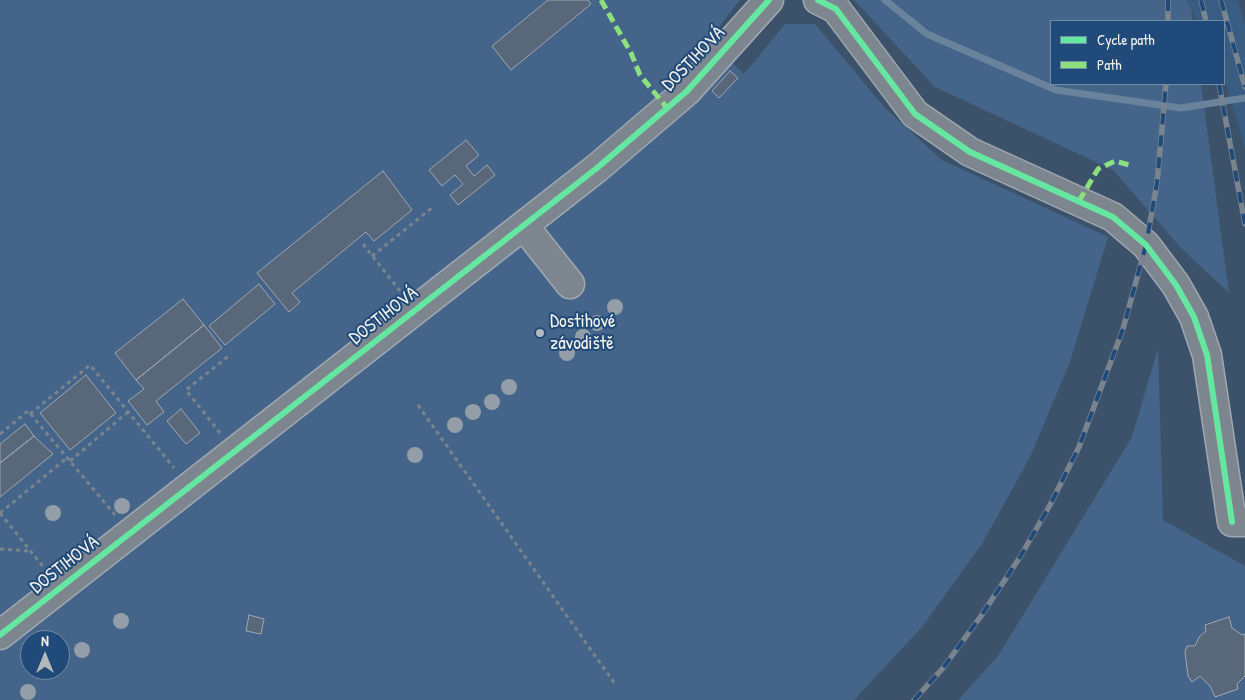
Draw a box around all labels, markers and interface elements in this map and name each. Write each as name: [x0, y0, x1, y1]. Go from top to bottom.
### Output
legend: [1050, 20, 1225, 85]
street label: DOSTIHOVÁ: [658, 22, 730, 96]
text: Cycle path: [1097, 29, 1155, 50]
text: Path: [1097, 54, 1122, 75]
street label: DOSTIHOVÁ: [345, 282, 423, 350]
place label: Dostihové závodiště: [550, 311, 616, 355]
marker: Dostihové závodiště: [534, 327, 546, 339]
street label: DOSTIHOVÁ: [26, 531, 104, 599]
north arrow: [20, 630, 70, 680]
text: N: [41, 631, 49, 650]

